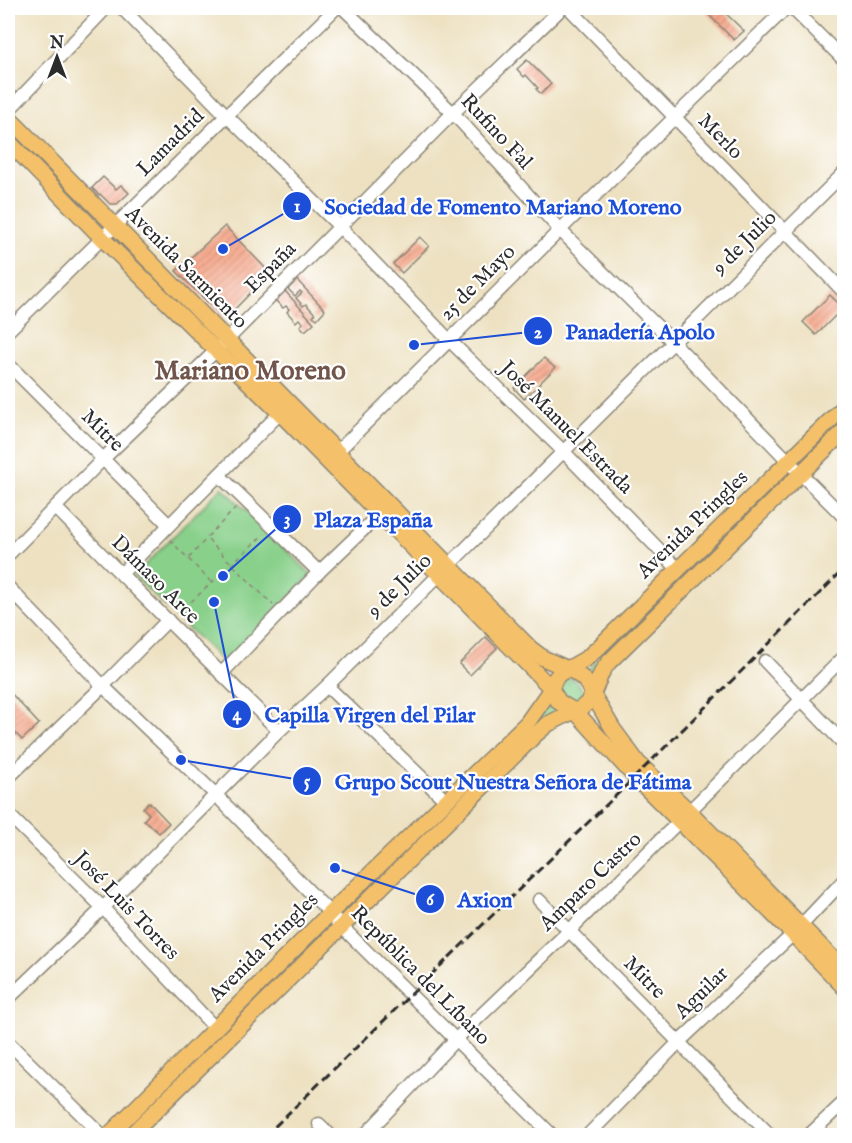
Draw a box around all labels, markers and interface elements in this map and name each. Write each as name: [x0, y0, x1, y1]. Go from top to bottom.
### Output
north arrow: [27, 27, 87, 87]
text: N: [49, 34, 64, 54]
street label: Rufino Fal: [454, 88, 538, 176]
street label: Lamadrid: [131, 103, 211, 183]
street label: Merlo: [692, 108, 748, 166]
callout: Sociedad de Fomento Mariano Moreno: [282, 186, 693, 226]
text: Sociedad de Fomento Mariano Moreno: [324, 194, 682, 222]
text: 1: [294, 196, 301, 219]
street label: Avenida Sarmiento: [118, 200, 253, 335]
street label: 9 de Julio: [706, 205, 783, 282]
street label: España: [239, 236, 303, 300]
street label: 25 de Mayo: [434, 239, 522, 327]
callout: Panadería Apolo: [523, 311, 727, 351]
text: Panadería Apolo: [565, 319, 715, 347]
text: 2: [534, 322, 543, 345]
street label: José Manuel Estrada: [492, 354, 639, 501]
district label: Mariano Moreno: [154, 355, 346, 389]
street label: Mitre: [75, 404, 129, 458]
street label: Avenida Pringles: [631, 465, 754, 586]
callout: Plaza España: [272, 499, 444, 539]
text: Plaza España: [314, 507, 433, 535]
text: 3: [284, 509, 290, 532]
street label: Dámaso Arce: [105, 530, 205, 630]
street label: 9 de Julio: [361, 548, 438, 625]
callout: Capilla Virgen del Pilar: [222, 694, 487, 734]
text: Capilla Virgen del Pilar: [264, 702, 476, 730]
text: 4: [233, 704, 243, 727]
callout: Grupo Scout Nuestra Señora de Fátima: [292, 761, 703, 801]
text: Grupo Scout Nuestra Señora de Fátima: [335, 769, 692, 797]
text: 5: [304, 771, 311, 794]
street label: Amparo Castro: [533, 826, 648, 938]
street label: José Luis Torres: [66, 844, 185, 966]
callout: Axion: [415, 879, 524, 919]
street label: Avenida Pringles: [203, 887, 325, 1009]
text: Axion: [457, 887, 513, 915]
text: 6: [426, 889, 435, 912]
street label: República del Líbano: [344, 900, 496, 1052]
street label: Mitre: [617, 951, 671, 1006]
street label: Aguilar: [669, 961, 735, 1026]

